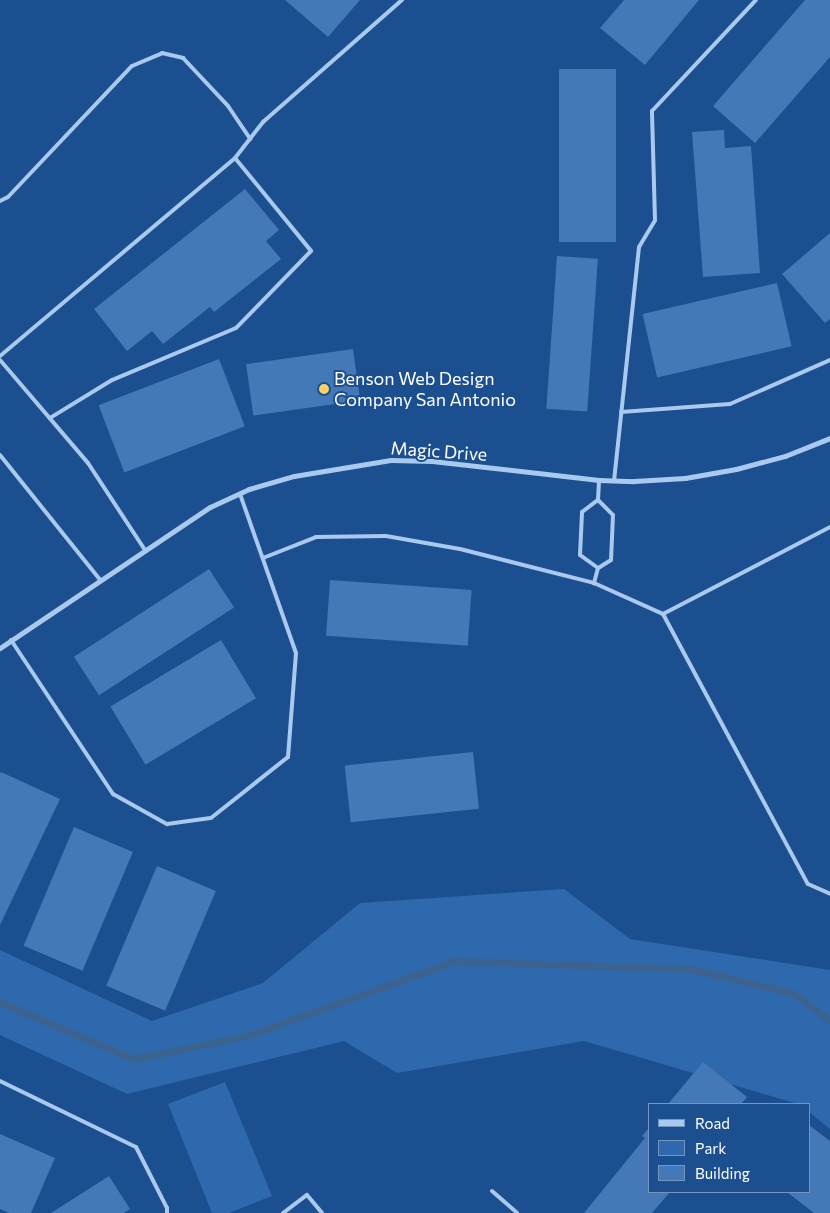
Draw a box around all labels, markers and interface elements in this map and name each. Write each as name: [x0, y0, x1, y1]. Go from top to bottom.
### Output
place label: Benson Web Design Company San Antonio: [334, 368, 516, 410]
marker: Benson Web Design Company San Antonio: [318, 383, 330, 395]
street label: Magic Drive: [390, 437, 488, 465]
legend: [648, 1103, 810, 1193]
text: Road: [695, 1114, 730, 1132]
text: Park: [695, 1139, 726, 1157]
text: Building: [695, 1164, 750, 1182]

